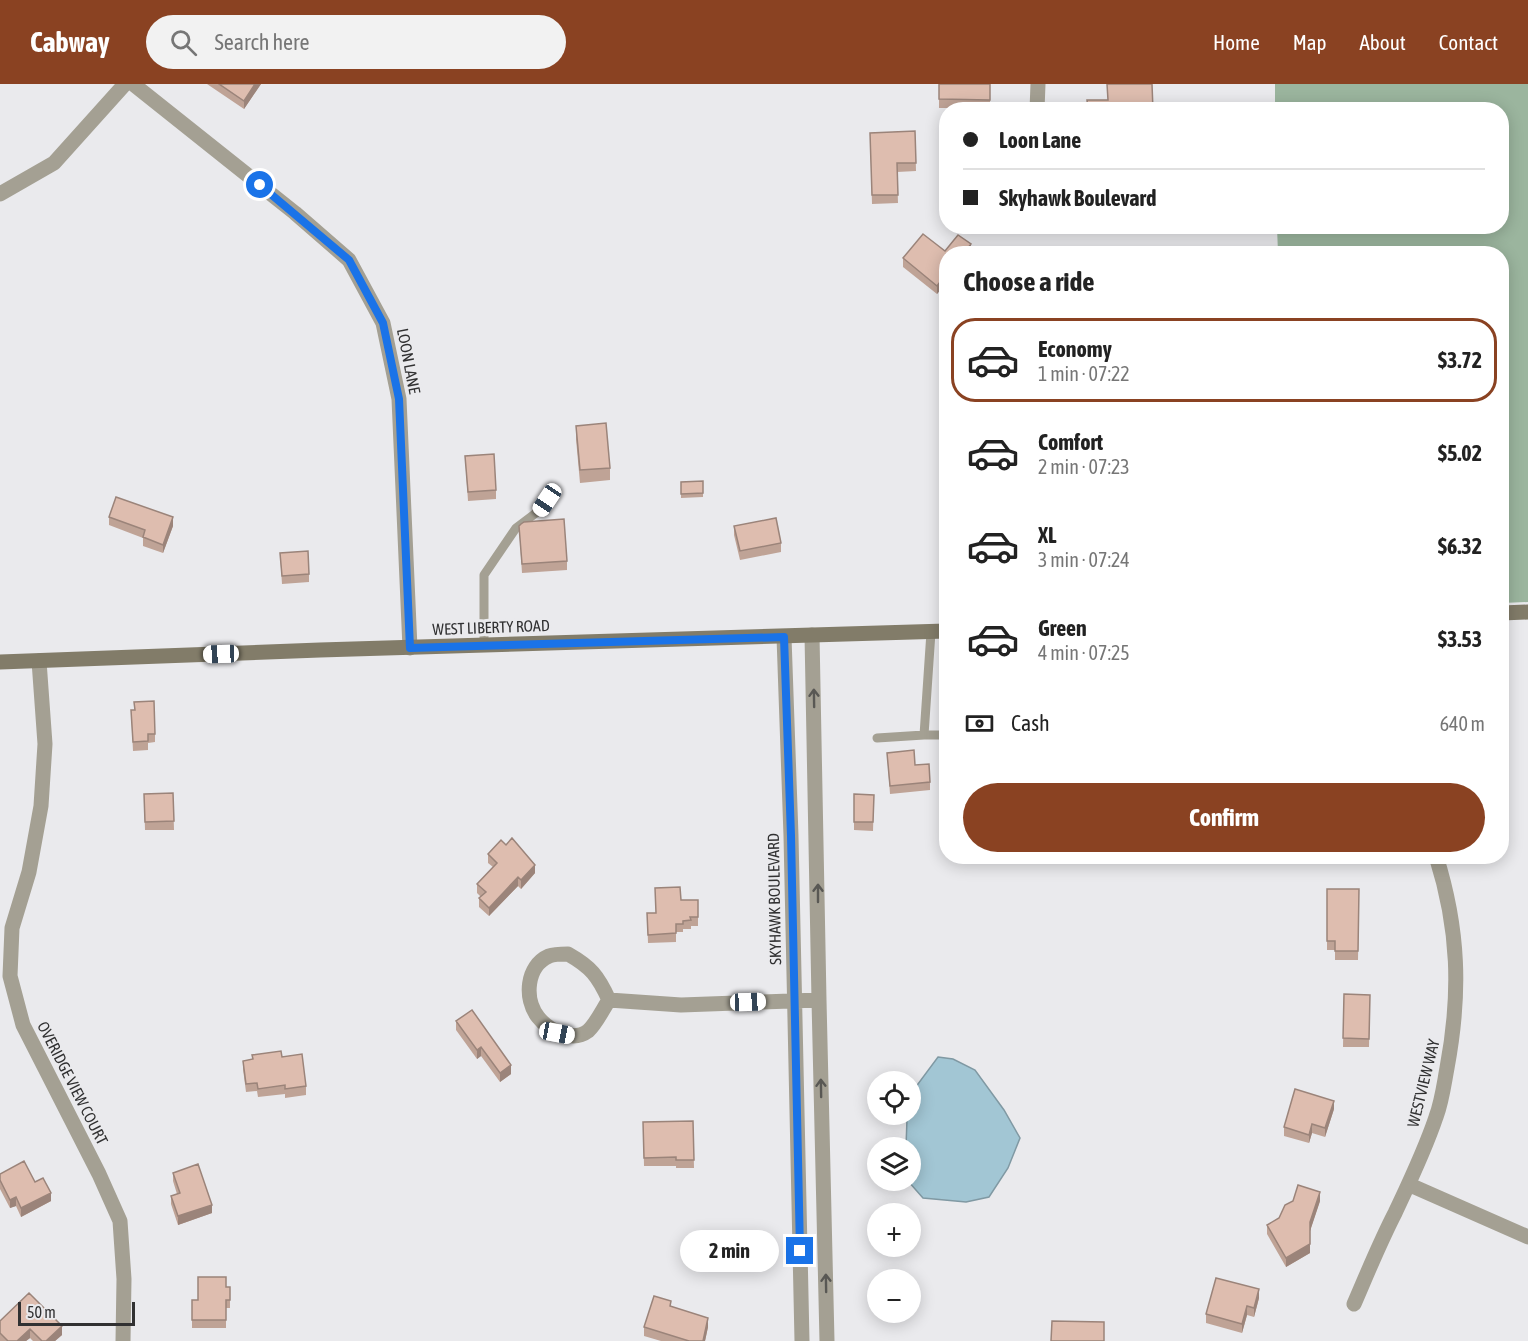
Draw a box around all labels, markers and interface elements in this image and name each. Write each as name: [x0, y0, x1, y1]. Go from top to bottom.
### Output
search box: [146, 15, 566, 69]
text: Cabway: [30, 26, 110, 58]
icon: search: [167, 26, 200, 59]
text: Search here: [215, 29, 310, 55]
text: Home: [1213, 30, 1260, 54]
text: Map: [1293, 30, 1327, 54]
text: About: [1360, 30, 1406, 54]
text: Contact: [1439, 30, 1498, 54]
text: Loon Lane: [999, 127, 1081, 153]
route start: [246, 171, 273, 198]
text: Skyhawk Boulevard: [999, 185, 1156, 211]
text: Choose a ride: [963, 266, 1095, 297]
street label: LOON LANE: [394, 327, 424, 396]
icon: car: [966, 333, 1020, 387]
text: Economy: [1038, 336, 1112, 362]
text: $3.72: [1438, 347, 1482, 373]
text: 1 min · 07:22: [1038, 362, 1130, 385]
icon: car: [966, 426, 1020, 480]
text: Comfort: [1038, 429, 1103, 455]
text: $5.02: [1438, 440, 1482, 466]
text: 2 min · 07:23: [1038, 455, 1130, 478]
car: [529, 480, 565, 520]
icon: car: [966, 519, 1020, 573]
text: XL: [1038, 522, 1056, 548]
text: $6.32: [1438, 533, 1482, 559]
text: 3 min · 07:24: [1038, 548, 1130, 571]
icon: car: [966, 612, 1020, 666]
text: Green: [1038, 615, 1087, 641]
street label: WEST LIBERTY ROAD: [432, 616, 550, 638]
text: $3.53: [1438, 626, 1482, 652]
text: 4 min · 07:25: [1038, 641, 1130, 664]
car: [203, 644, 239, 664]
one-way arrow: [808, 688, 820, 708]
icon: cash: [963, 707, 996, 740]
text: Cash: [1011, 710, 1050, 736]
text: 640 m: [1440, 712, 1485, 735]
button: Confirm: [963, 783, 1485, 852]
street label: SKYHAWK BOULEVARD: [764, 833, 784, 965]
one-way arrow: [812, 883, 824, 903]
car: [730, 992, 766, 1012]
street label: OVERIDGE VIEW COURT: [34, 1019, 112, 1147]
car: [538, 1021, 576, 1045]
street label: WESTVIEW WAY: [1403, 1036, 1443, 1129]
map controls: [867, 1071, 921, 1323]
button: locate: [867, 1071, 921, 1125]
one-way arrow: [815, 1078, 827, 1098]
button: layers: [867, 1137, 921, 1191]
button: +: [867, 1203, 921, 1257]
callout: 2 min: [680, 1230, 779, 1272]
route end: [786, 1237, 813, 1264]
text: 2 min: [709, 1239, 750, 1262]
button: −: [867, 1269, 921, 1323]
one-way arrow: [820, 1273, 832, 1293]
scale bar: [18, 1299, 135, 1326]
text: 50 m: [27, 1303, 56, 1321]

